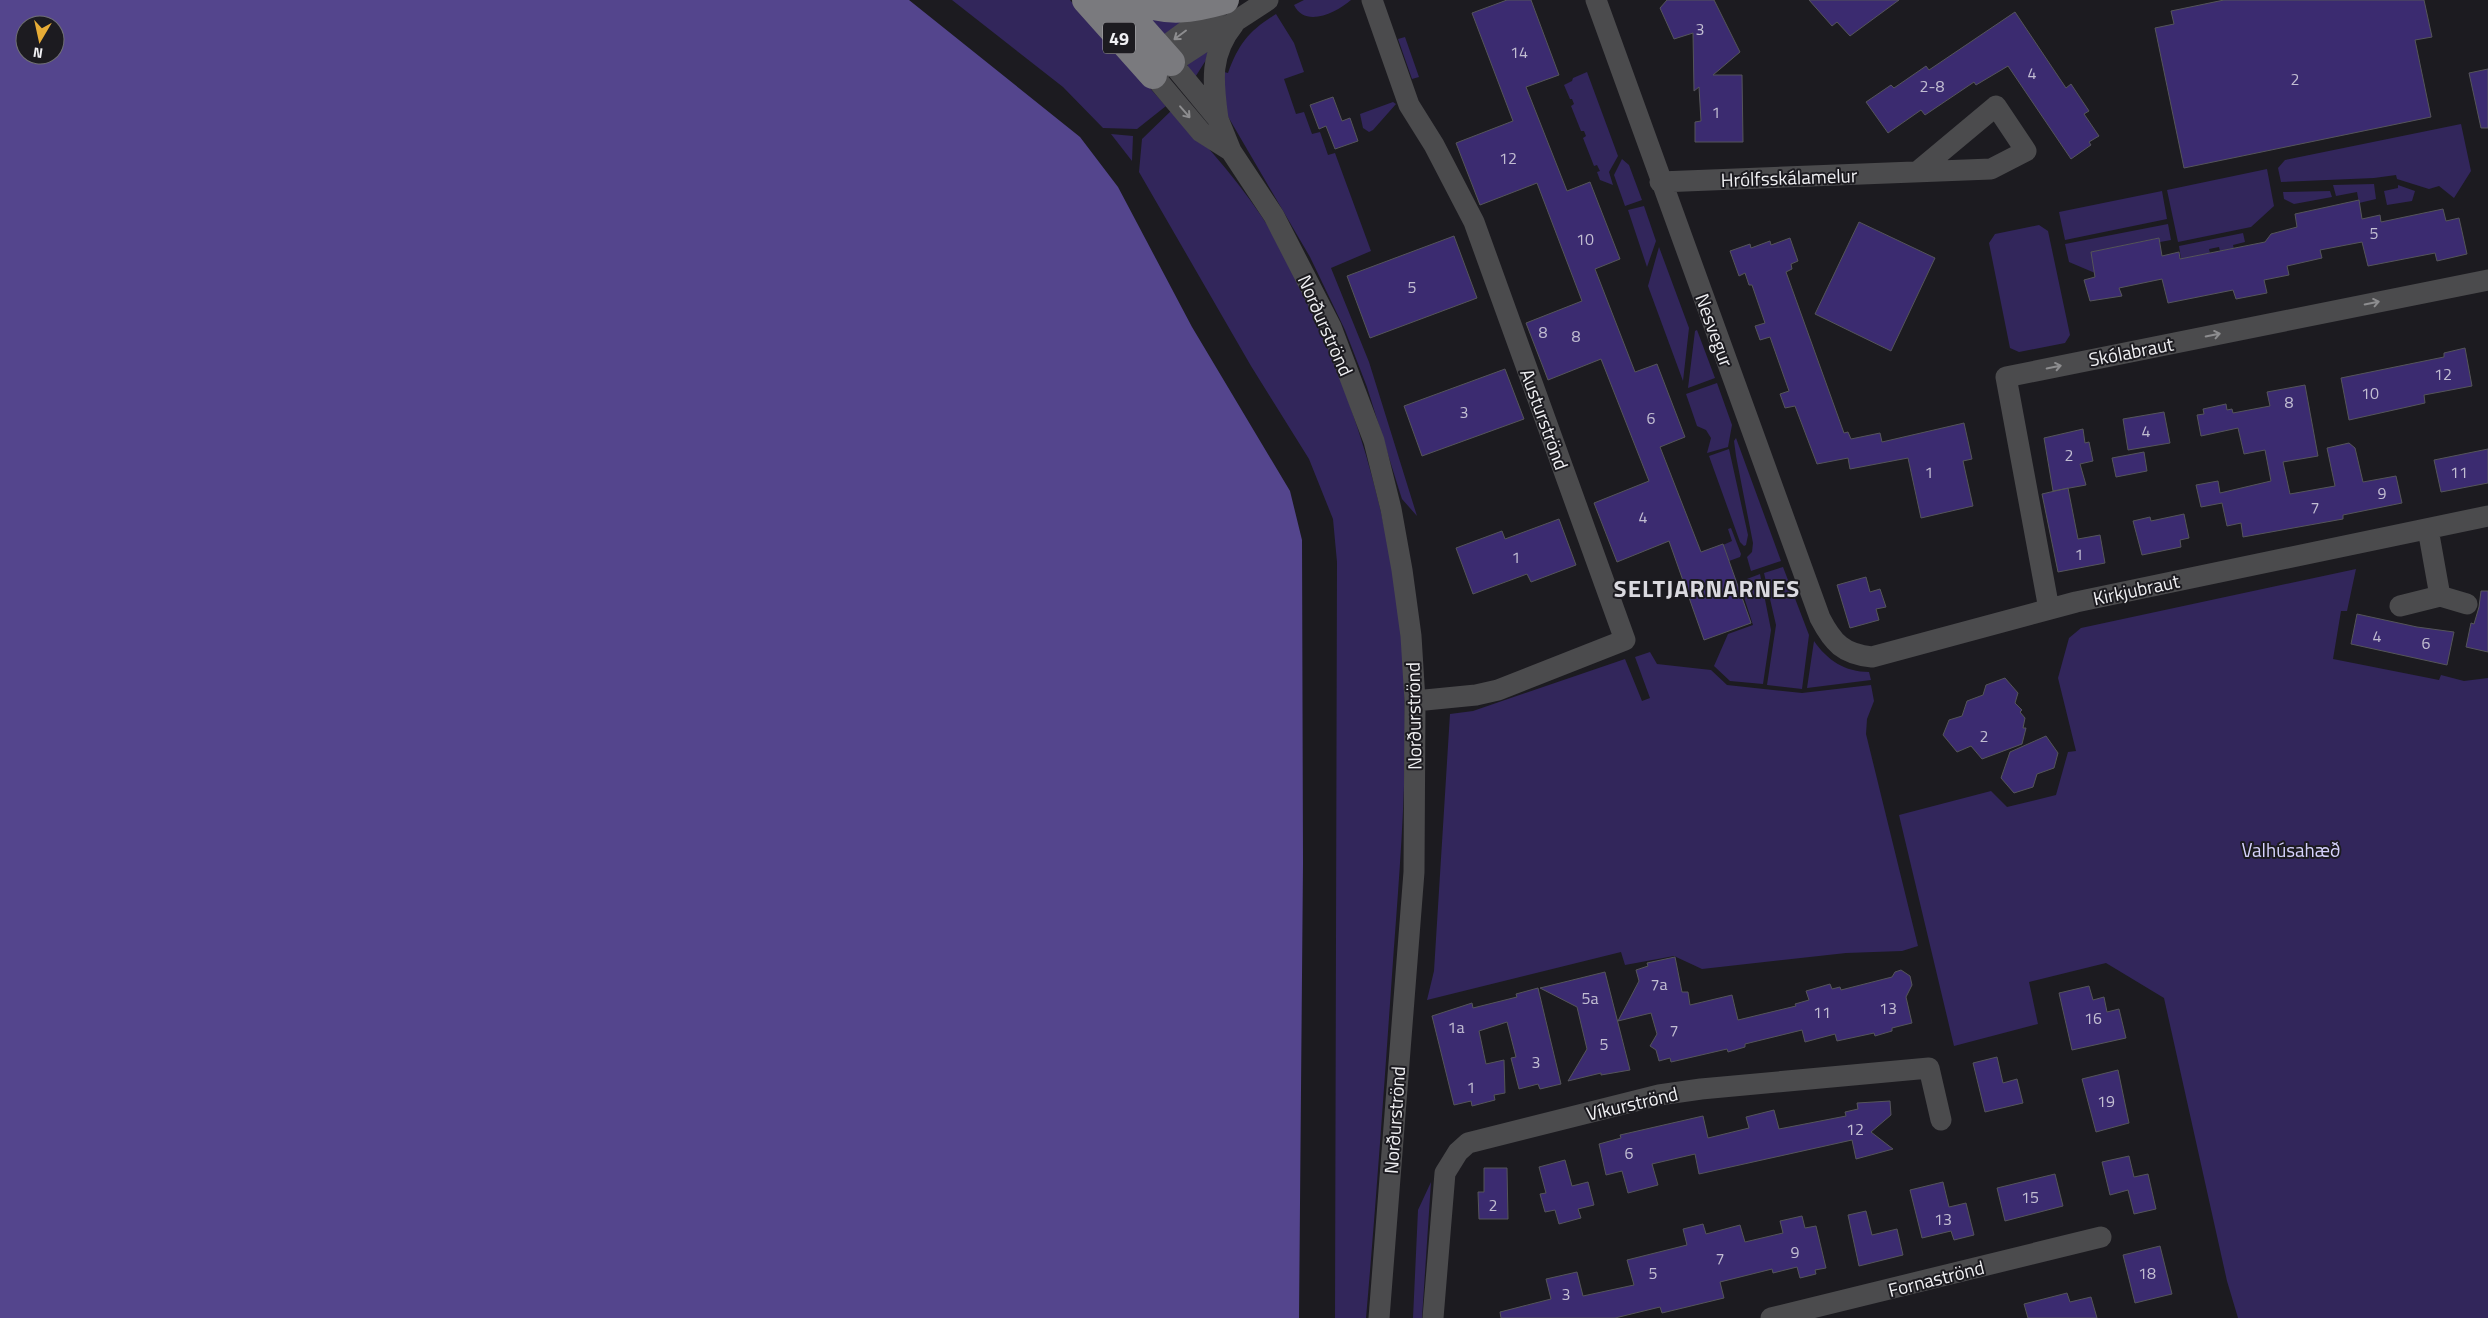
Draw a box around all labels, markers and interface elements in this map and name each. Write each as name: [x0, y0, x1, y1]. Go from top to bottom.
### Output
north arrow: [15, 15, 65, 65]
house number: 3: [1696, 17, 1704, 41]
road number: 49: [1103, 22, 1135, 54]
one-way arrow: [1174, 30, 1187, 41]
house number: 14: [1510, 40, 1528, 64]
text: N: [31, 42, 44, 64]
house number: 4: [2028, 61, 2037, 85]
house number: 2: [2291, 67, 2299, 91]
house number: 2-8: [1920, 74, 1944, 98]
house number: 1: [1712, 100, 1720, 124]
one-way arrow: [1179, 106, 1190, 119]
house number: 12: [1499, 146, 1517, 170]
street label: Hrólfsskálamelur: [1720, 160, 1858, 194]
house number: 5: [2370, 221, 2379, 245]
house number: 10: [1576, 227, 1594, 251]
street label: Norðurströnd: [1291, 270, 1361, 380]
house number: 5: [1408, 275, 1417, 299]
street label: Nesvegur: [1688, 289, 1742, 371]
one-way arrow: [2364, 298, 2380, 307]
house number: 8: [1539, 320, 1548, 344]
house number: 8: [1572, 324, 1581, 348]
street label: Skólabraut: [2086, 329, 2176, 373]
one-way arrow: [2204, 329, 2220, 339]
one-way arrow: [2045, 362, 2061, 371]
house number: 12: [2434, 362, 2452, 386]
street label: Austurströnd: [1513, 364, 1577, 474]
house number: 10: [2361, 381, 2379, 405]
house number: 8: [2285, 390, 2294, 414]
house number: 3: [1460, 400, 1468, 424]
house number: 6: [1647, 406, 1656, 430]
house number: 4: [2142, 419, 2151, 443]
house number: 2: [2065, 443, 2073, 467]
house number: 1: [1925, 460, 1933, 484]
house number: 11: [2450, 460, 2468, 484]
house number: 9: [2378, 481, 2387, 505]
house number: 7: [2311, 495, 2319, 519]
house number: 4: [1639, 505, 1648, 529]
house number: 1: [2075, 542, 2083, 566]
house number: 1: [1512, 545, 1520, 569]
street label: Kirkjubraut: [2090, 566, 2182, 612]
district label: SELTJARNARNES: [1614, 570, 1800, 606]
house number: 4: [2373, 624, 2382, 648]
house number: 6: [2422, 631, 2431, 655]
street label: Norðurströnd: [1398, 662, 1428, 770]
house number: 2: [1980, 724, 1988, 748]
park label: Valhúsahæð: [2242, 835, 2341, 864]
house number: 7a: [1651, 972, 1667, 996]
house number: 5a: [1582, 986, 1598, 1010]
house number: 13: [1879, 996, 1897, 1020]
house number: 11: [1813, 1000, 1831, 1024]
house number: 16: [2084, 1006, 2102, 1030]
house number: 1a: [1448, 1015, 1464, 1039]
house number: 7: [1670, 1018, 1678, 1042]
house number: 5: [1600, 1032, 1609, 1056]
house number: 3: [1532, 1050, 1540, 1074]
street label: Norðurströnd: [1376, 1065, 1412, 1175]
house number: 1: [1467, 1075, 1475, 1099]
street label: Víkurströnd: [1583, 1078, 1681, 1128]
house number: 19: [2097, 1089, 2115, 1113]
house number: 12: [1846, 1117, 1864, 1141]
house number: 6: [1625, 1141, 1634, 1165]
house number: 15: [2021, 1185, 2039, 1209]
house number: 2: [1489, 1193, 1497, 1217]
house number: 13: [1934, 1207, 1952, 1231]
house number: 9: [1791, 1240, 1800, 1264]
house number: 7: [1716, 1246, 1724, 1270]
street label: Fornaströnd: [1885, 1252, 1987, 1304]
house number: 5: [1649, 1261, 1658, 1285]
house number: 18: [2138, 1261, 2156, 1285]
house number: 3: [1562, 1282, 1570, 1306]

